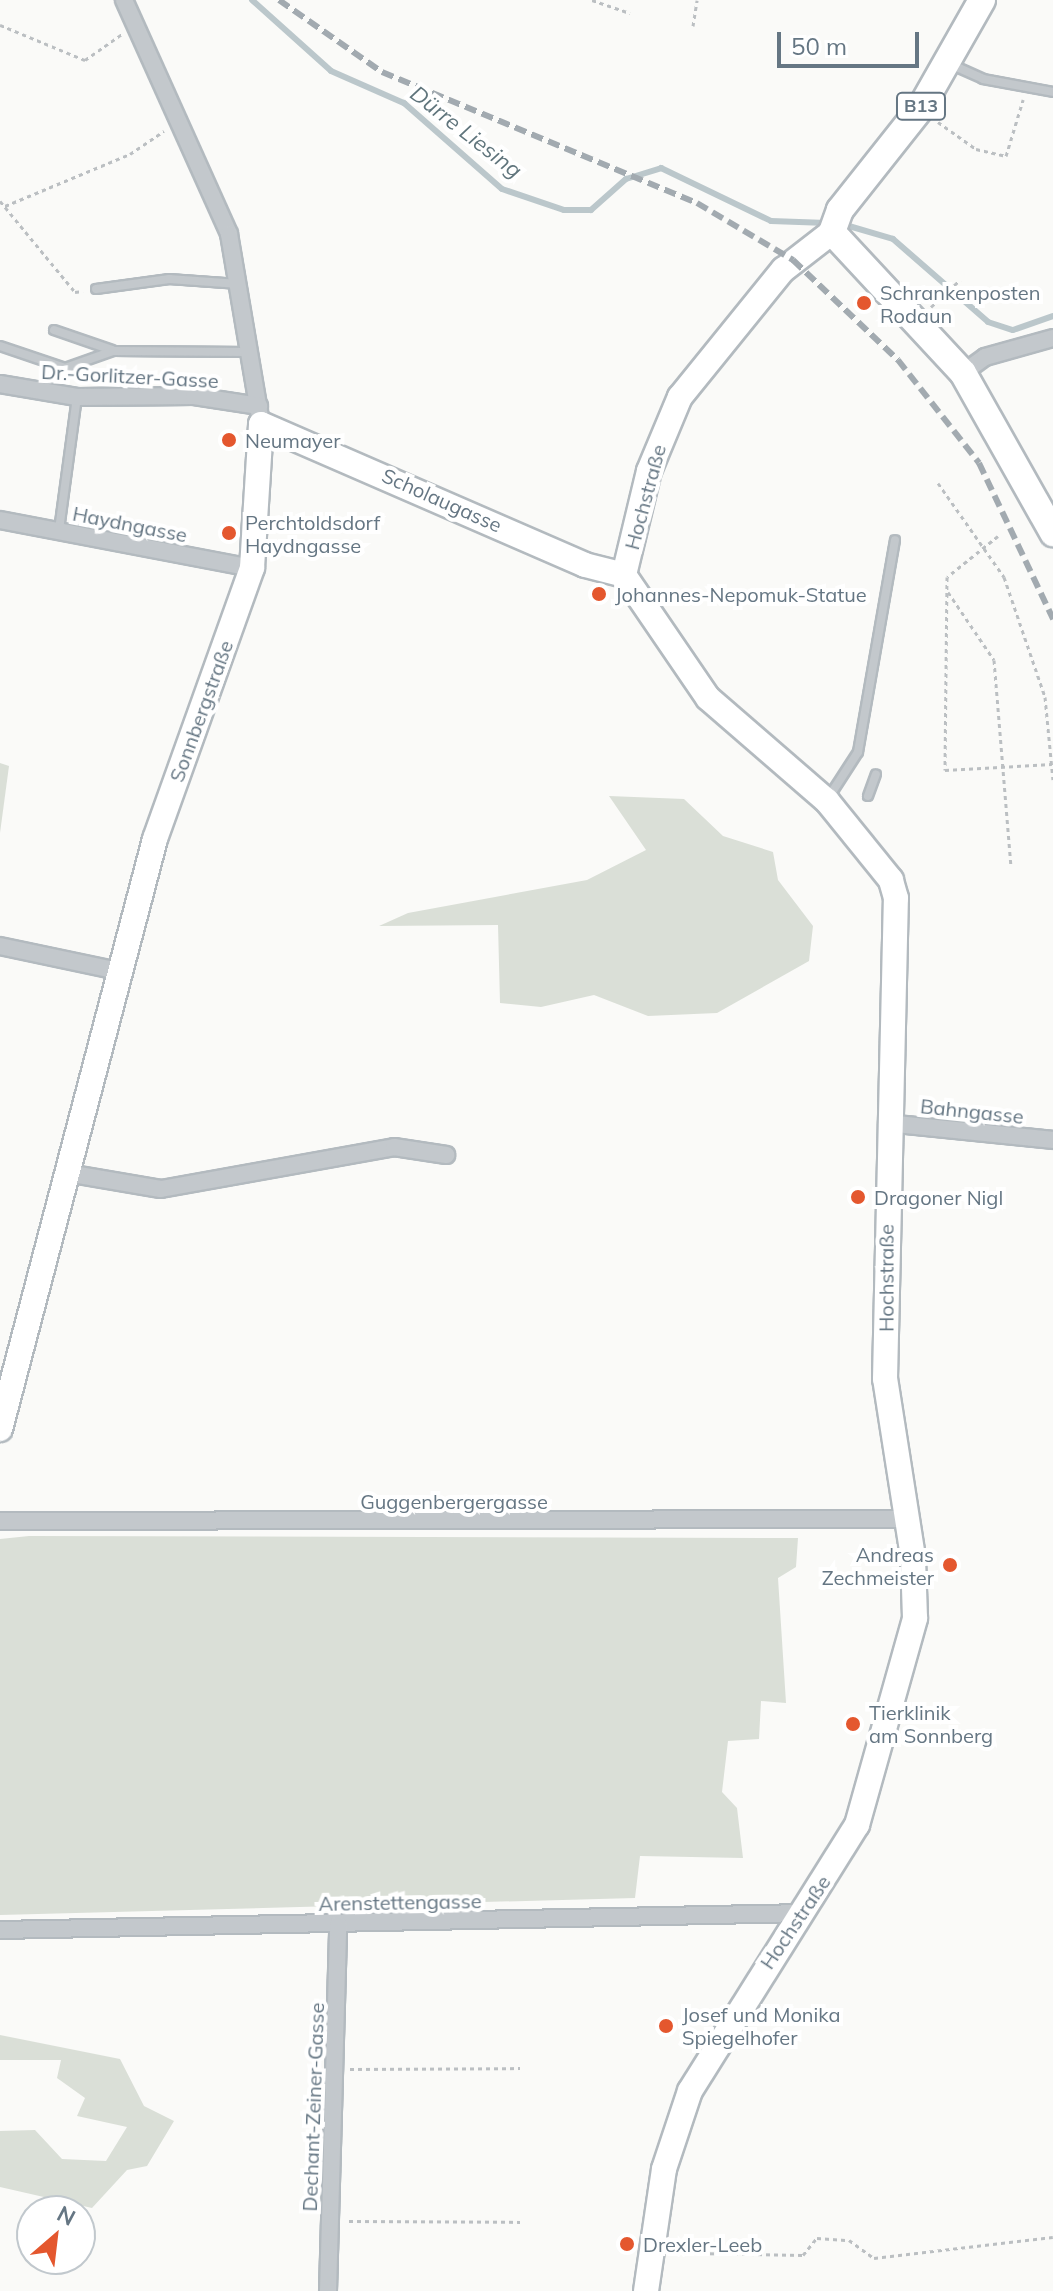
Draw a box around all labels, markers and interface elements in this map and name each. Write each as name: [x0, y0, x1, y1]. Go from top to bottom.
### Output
scale bar: [781, 16, 923, 66]
text: 50 m: [791, 31, 847, 61]
water label: Dürre Liesing: [405, 80, 527, 184]
road number: B13: [895, 92, 947, 120]
place label: Schrankenposten Rodaun: [880, 280, 1040, 327]
marker: Schrankenposten Rodaun: [855, 294, 873, 312]
street label: Dr.-Gorlitzer-Gasse: [41, 359, 219, 393]
place label: Neumayer: [245, 428, 340, 452]
marker: Neumayer: [220, 431, 238, 449]
street label: Hochstraße: [619, 442, 671, 552]
street label: Scholaugasse: [378, 463, 506, 537]
street label: Haydngasse: [71, 501, 189, 547]
place label: Perchtoldsdorf Haydngasse: [245, 510, 380, 557]
marker: Perchtoldsdorf Haydngasse: [220, 524, 238, 542]
place label: Johannes-Nepomuk-Statue: [615, 582, 867, 606]
marker: Johannes-Nepomuk-Statue: [590, 585, 608, 603]
street label: Sonnbergstraße: [164, 637, 238, 785]
street label: Bahngasse: [919, 1094, 1025, 1128]
place label: Dragoner Nigl: [874, 1185, 1003, 1209]
marker: Dragoner Nigl: [849, 1188, 867, 1206]
street label: Hochstraße: [874, 1224, 898, 1332]
street label: Guggenbergergasse: [360, 1489, 548, 1513]
place label: Andreas Zechmeister: [822, 1542, 934, 1589]
marker: Andreas Zechmeister: [941, 1556, 959, 1574]
place label: Tierklinik am Sonnberg: [869, 1700, 993, 1747]
marker: Tierklinik am Sonnberg: [844, 1715, 862, 1733]
street label: Hochstraße: [755, 1871, 835, 1973]
street label: Arenstettengasse: [318, 1889, 482, 1915]
street label: Dechant-Zeiner-Gasse: [297, 2002, 329, 2212]
place label: Josef und Monika Spiegelhofer: [682, 2002, 841, 2049]
marker: Josef und Monika Spiegelhofer: [657, 2017, 675, 2035]
north arrow: [16, 2195, 96, 2275]
text: N: [52, 2199, 80, 2232]
place label: Drexler-Leeb: [643, 2232, 762, 2256]
marker: Drexler-Leeb: [618, 2235, 636, 2253]

